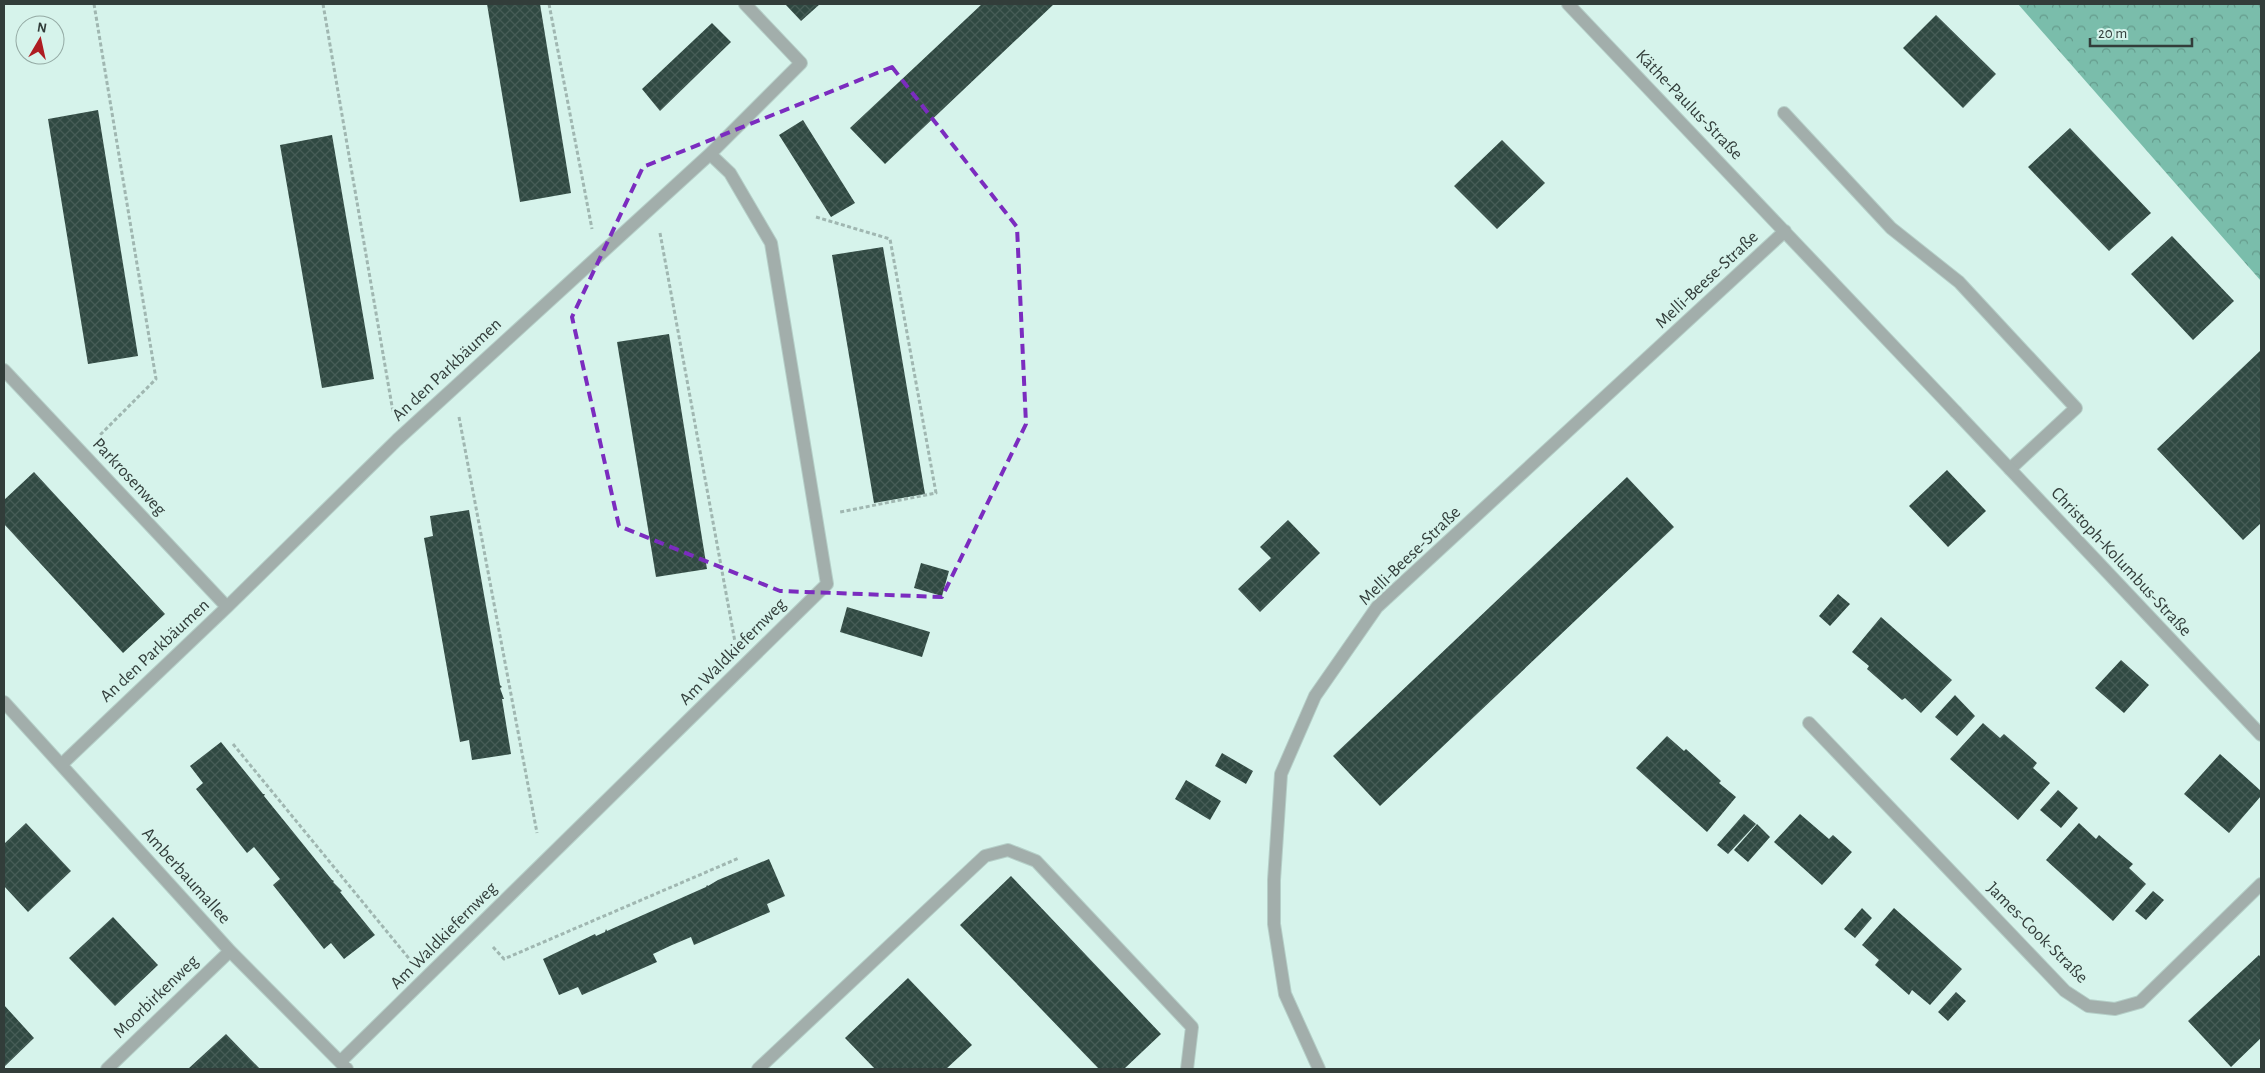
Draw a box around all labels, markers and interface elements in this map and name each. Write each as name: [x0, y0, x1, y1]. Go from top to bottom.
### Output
north arrow: [15, 15, 65, 65]
scale bar: [2090, 15, 2192, 47]
text: N: [36, 20, 48, 36]
text: 20 m: [2098, 26, 2127, 41]
street label: Käthe-Paulus-Straße: [1632, 47, 1746, 163]
street label: Melli-Beese-Straße: [1652, 228, 1762, 332]
street label: An den Parkbäumen: [389, 315, 505, 425]
street label: Parkrosenweg: [89, 435, 169, 519]
street label: Christoph-Kolumbus-Straße: [2047, 484, 2195, 640]
street label: Melli-Beese-Straße: [1356, 503, 1464, 609]
street label: Am Waldkiefernweg: [676, 595, 790, 709]
street label: An den Parkbäumen: [97, 596, 213, 706]
street label: Amberbaumallee: [138, 824, 234, 928]
street label: Am Waldkiefernweg: [387, 879, 501, 993]
street label: James-Cook-Straße: [1983, 879, 2091, 987]
street label: Moorbirkenweg: [110, 952, 202, 1042]

